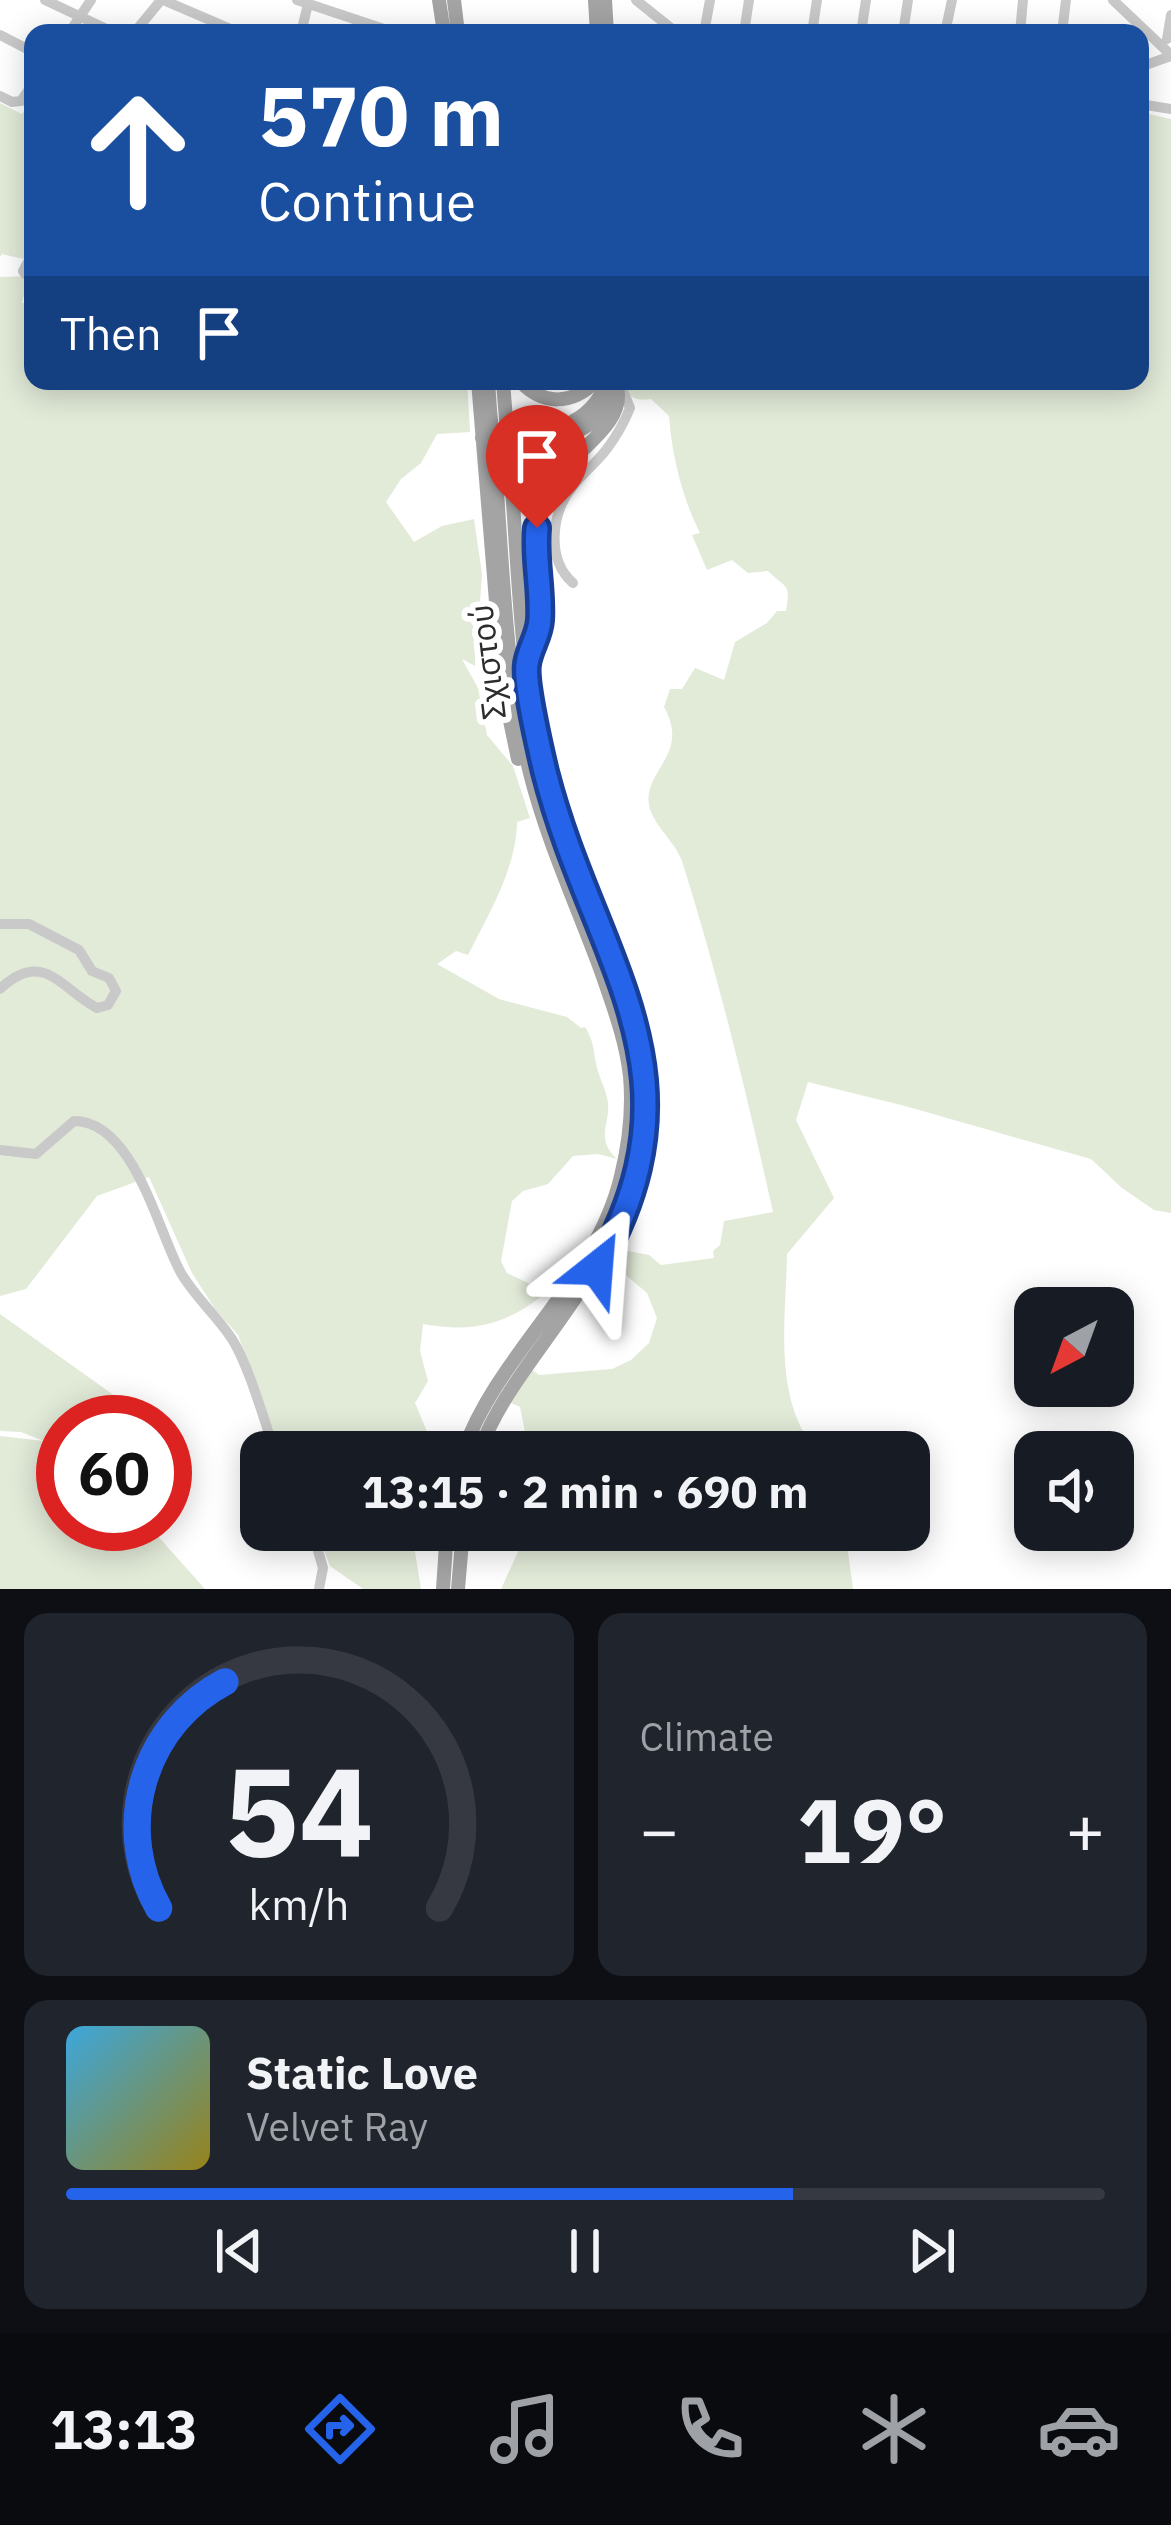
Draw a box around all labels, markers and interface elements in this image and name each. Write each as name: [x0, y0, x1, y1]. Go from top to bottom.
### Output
text: 570 m: [258, 60, 504, 169]
icon: ahead: [60, 72, 216, 228]
text: Continue: [258, 166, 476, 236]
icon: arrive: [186, 300, 252, 366]
text: Then: [60, 304, 162, 362]
pin: [486, 405, 588, 528]
icon: arrive: [504, 423, 570, 489]
street label: Σχιστού: [458, 602, 515, 722]
position arrow: [534, 1205, 660, 1331]
north arrow: [1014, 1287, 1134, 1407]
map controls: [1014, 1287, 1134, 1551]
speed limit sign: 60: [36, 1395, 192, 1551]
button: sound: [1014, 1431, 1134, 1551]
text: 13:15 · 2 min · 690 m: [362, 1462, 808, 1520]
text: Climate: [640, 1711, 774, 1762]
text: 54: [224, 1729, 374, 1891]
text: 19°: [797, 1771, 947, 1888]
text: −: [640, 1786, 679, 1872]
text: +: [1065, 1786, 1105, 1872]
text: km/h: [248, 1875, 349, 1931]
text: Static Love: [246, 2043, 478, 2101]
text: Velvet Ray: [246, 2101, 428, 2152]
icon: previous: [206, 2218, 272, 2284]
icon: pause: [552, 2218, 618, 2284]
icon: next: [899, 2218, 965, 2284]
icon: directions: [298, 2387, 382, 2471]
icon: music: [483, 2387, 567, 2471]
icon: phone: [668, 2387, 752, 2471]
icon: climate: [852, 2387, 936, 2471]
icon: car: [1037, 2387, 1121, 2471]
text: 13:13: [50, 2394, 198, 2464]

